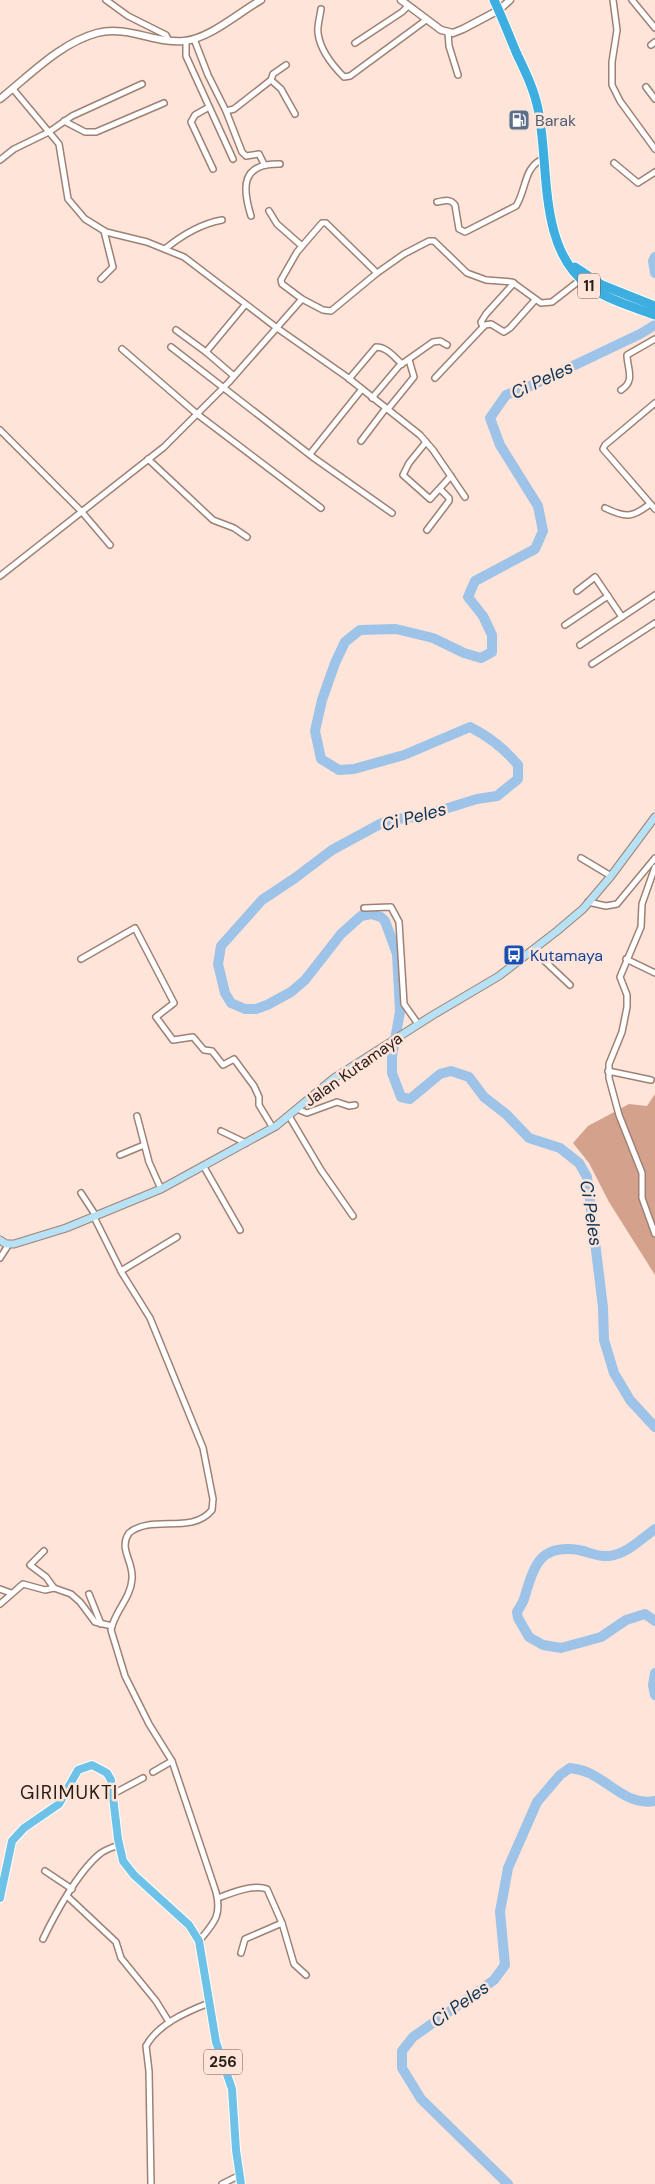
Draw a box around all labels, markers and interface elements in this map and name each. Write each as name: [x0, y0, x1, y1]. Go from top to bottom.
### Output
fuel station icon: Barak: [507, 108, 531, 132]
place label: Barak: [535, 110, 576, 131]
road number: 11: [578, 274, 600, 298]
water label: Ci Peles: [507, 355, 577, 405]
water label: Ci Peles: [379, 797, 449, 837]
bus stop icon: Kutamaya: [502, 943, 526, 967]
place label: Kutamaya: [530, 945, 603, 966]
street label: Jalan Kutamaya: [300, 1028, 407, 1111]
water label: Ci Peles: [574, 1178, 608, 1248]
district label: GIRIMUKTI: [20, 1780, 118, 1805]
water label: Ci Peles: [426, 1975, 494, 2033]
road number: 256: [204, 2050, 242, 2074]

